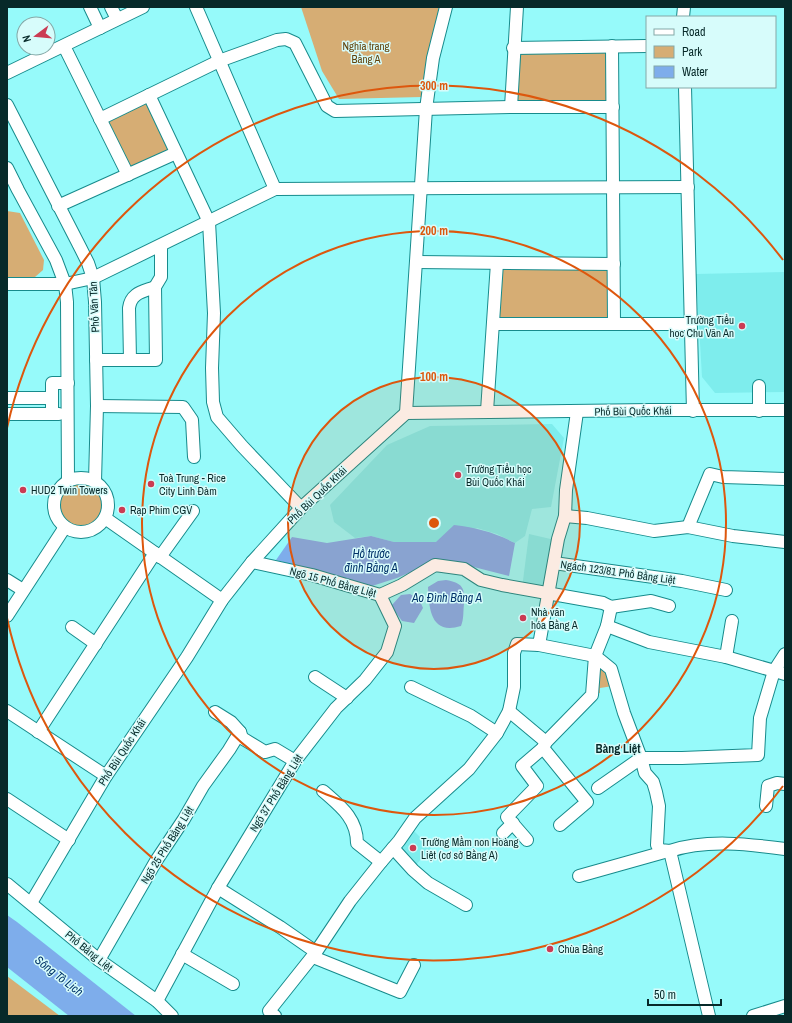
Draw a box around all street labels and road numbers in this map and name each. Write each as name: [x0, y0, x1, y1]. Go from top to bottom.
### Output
street label: Phố Văn Tân: [86, 281, 102, 333]
street label: Phố Bùi Quốc Khái: [594, 403, 672, 419]
street label: Phố Bùi Quốc Khái: [284, 463, 350, 527]
street label: Ngách 123/81 Phố Bằng Liệt: [560, 557, 677, 587]
street label: Ngõ 15 Phố Bằng Liệt: [288, 564, 378, 600]
street label: Phố Bùi Quốc Khái: [95, 716, 149, 788]
street label: Ngõ 37 Phố Bằng Liệt: [247, 751, 306, 834]
street label: Ngõ 25 Phố Bằng Liệt: [138, 803, 197, 886]
street label: Phố Bằng Liệt: [62, 928, 116, 975]

